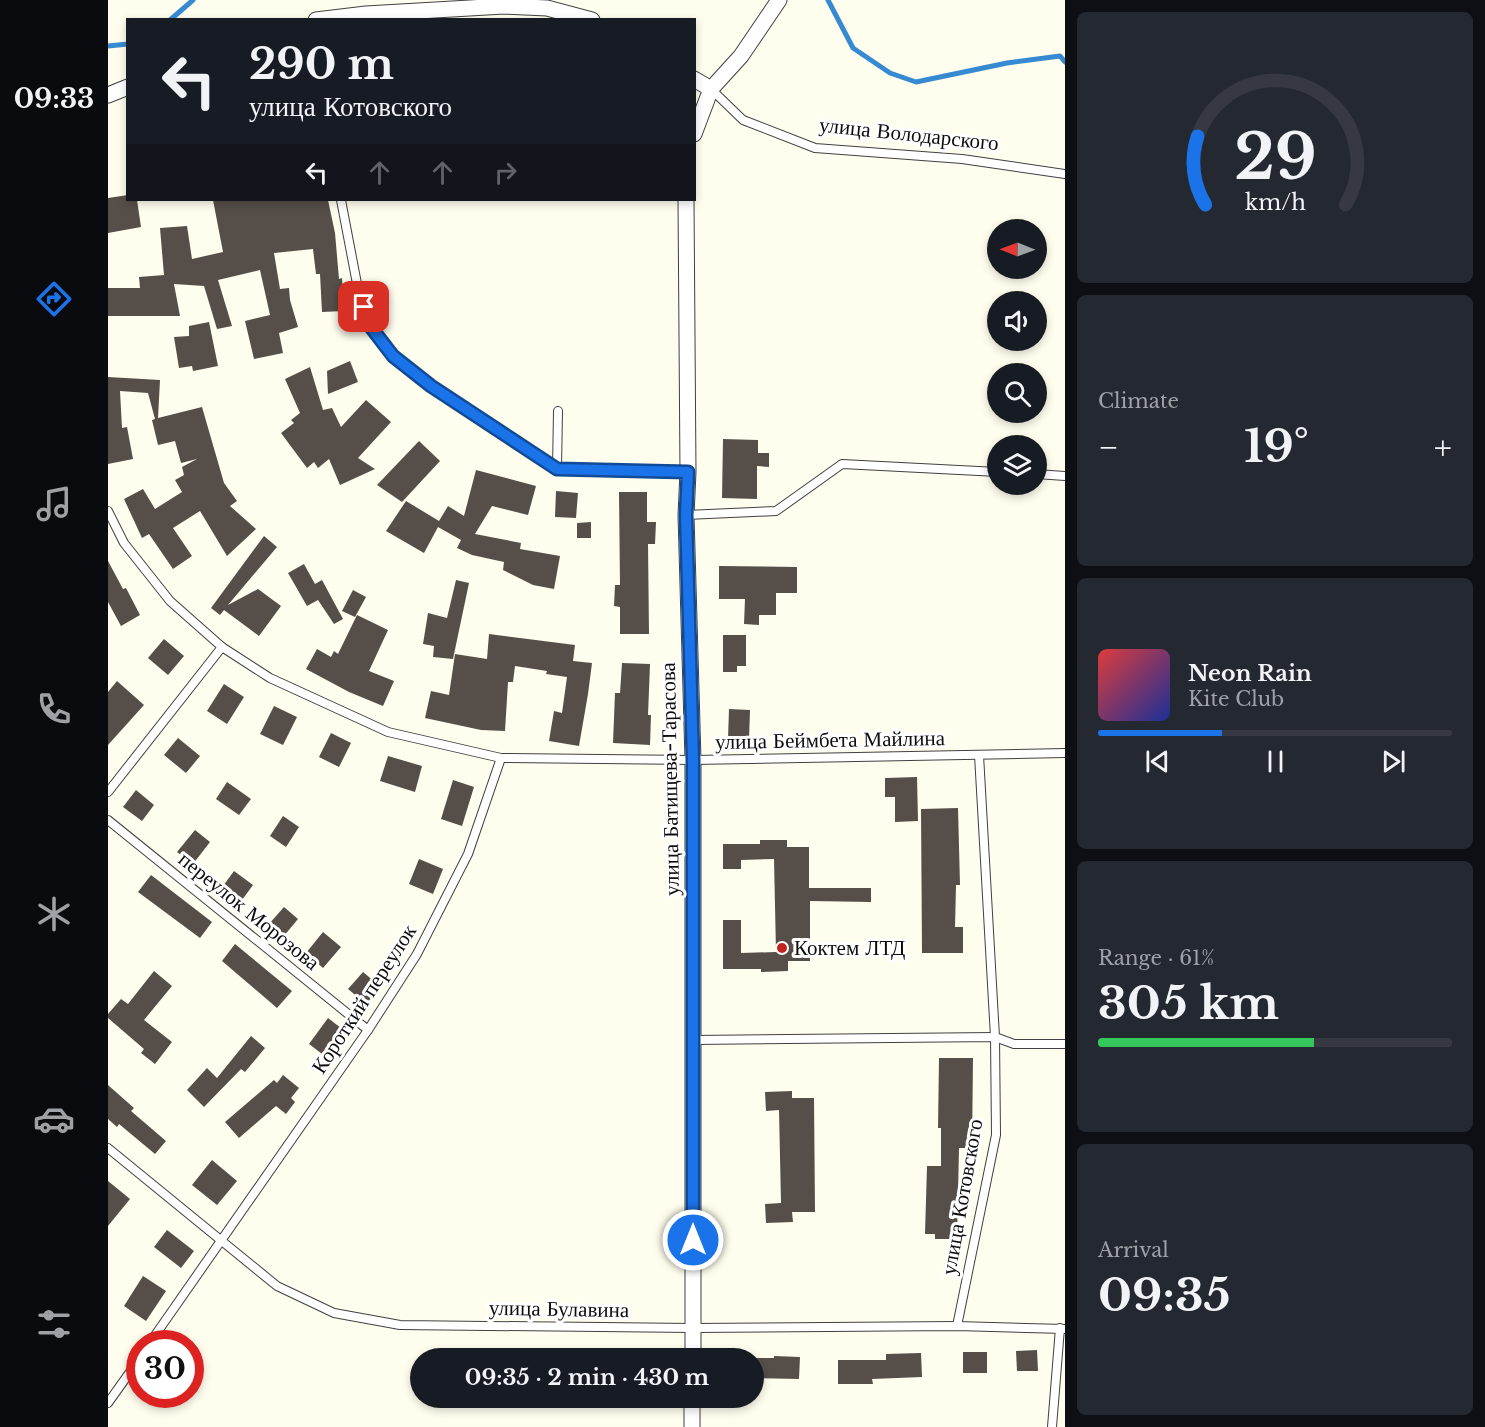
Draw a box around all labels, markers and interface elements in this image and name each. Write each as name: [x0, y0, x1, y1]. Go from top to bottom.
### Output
text: 290 m: [249, 38, 394, 90]
icon: left: [150, 42, 228, 120]
text: 09:33: [14, 82, 94, 115]
text: улица Котовского: [249, 90, 452, 123]
street label: улица Володарского: [818, 112, 1000, 156]
text: 29: [1234, 118, 1316, 196]
icon: left: [300, 156, 333, 189]
icon: ahead: [363, 156, 396, 189]
icon: ahead: [426, 156, 459, 189]
icon: right: [489, 156, 522, 189]
text: km/h: [1245, 189, 1306, 216]
north arrow: [987, 219, 1047, 279]
map controls: [987, 219, 1047, 495]
icon: directions: [33, 278, 75, 320]
pin: [338, 281, 389, 332]
icon: arrive: [347, 290, 380, 323]
button: sound: [987, 291, 1047, 351]
button: search: [987, 363, 1047, 423]
text: Climate: [1098, 389, 1179, 413]
text: 19°: [1244, 418, 1309, 474]
text: −: [1098, 427, 1119, 468]
text: +: [1434, 427, 1452, 468]
button: layers: [987, 435, 1047, 495]
icon: music: [33, 483, 75, 525]
text: Neon Rain: [1188, 660, 1312, 687]
street label: улица Батищева-Тарасова: [655, 661, 685, 896]
text: Kite Club: [1188, 687, 1284, 711]
icon: phone: [33, 688, 75, 730]
street label: улица Беймбета Майлина: [715, 725, 946, 755]
icon: previous: [1141, 745, 1174, 778]
icon: pause: [1259, 745, 1292, 778]
icon: next: [1377, 745, 1410, 778]
street label: переулок Морозова: [173, 846, 325, 976]
icon: climate: [33, 893, 75, 935]
street label: Короткий переулок: [306, 919, 422, 1078]
place label: Коктем ЛТД: [794, 935, 905, 961]
marker: Коктем ЛТД: [775, 941, 789, 955]
text: Range · 61%: [1098, 946, 1214, 970]
text: 305 km: [1098, 975, 1279, 1031]
icon: car: [33, 1098, 75, 1140]
street label: улица Котовского: [935, 1117, 989, 1277]
position arrow: [661, 1208, 725, 1272]
text: Arrival: [1098, 1238, 1169, 1262]
text: 09:35: [1098, 1267, 1231, 1323]
street label: улица Булавина: [489, 1295, 630, 1323]
icon: filters: [33, 1303, 75, 1345]
speed limit sign: 30: [126, 1330, 204, 1408]
text: 09:35 · 2 min · 430 m: [465, 1364, 709, 1391]

